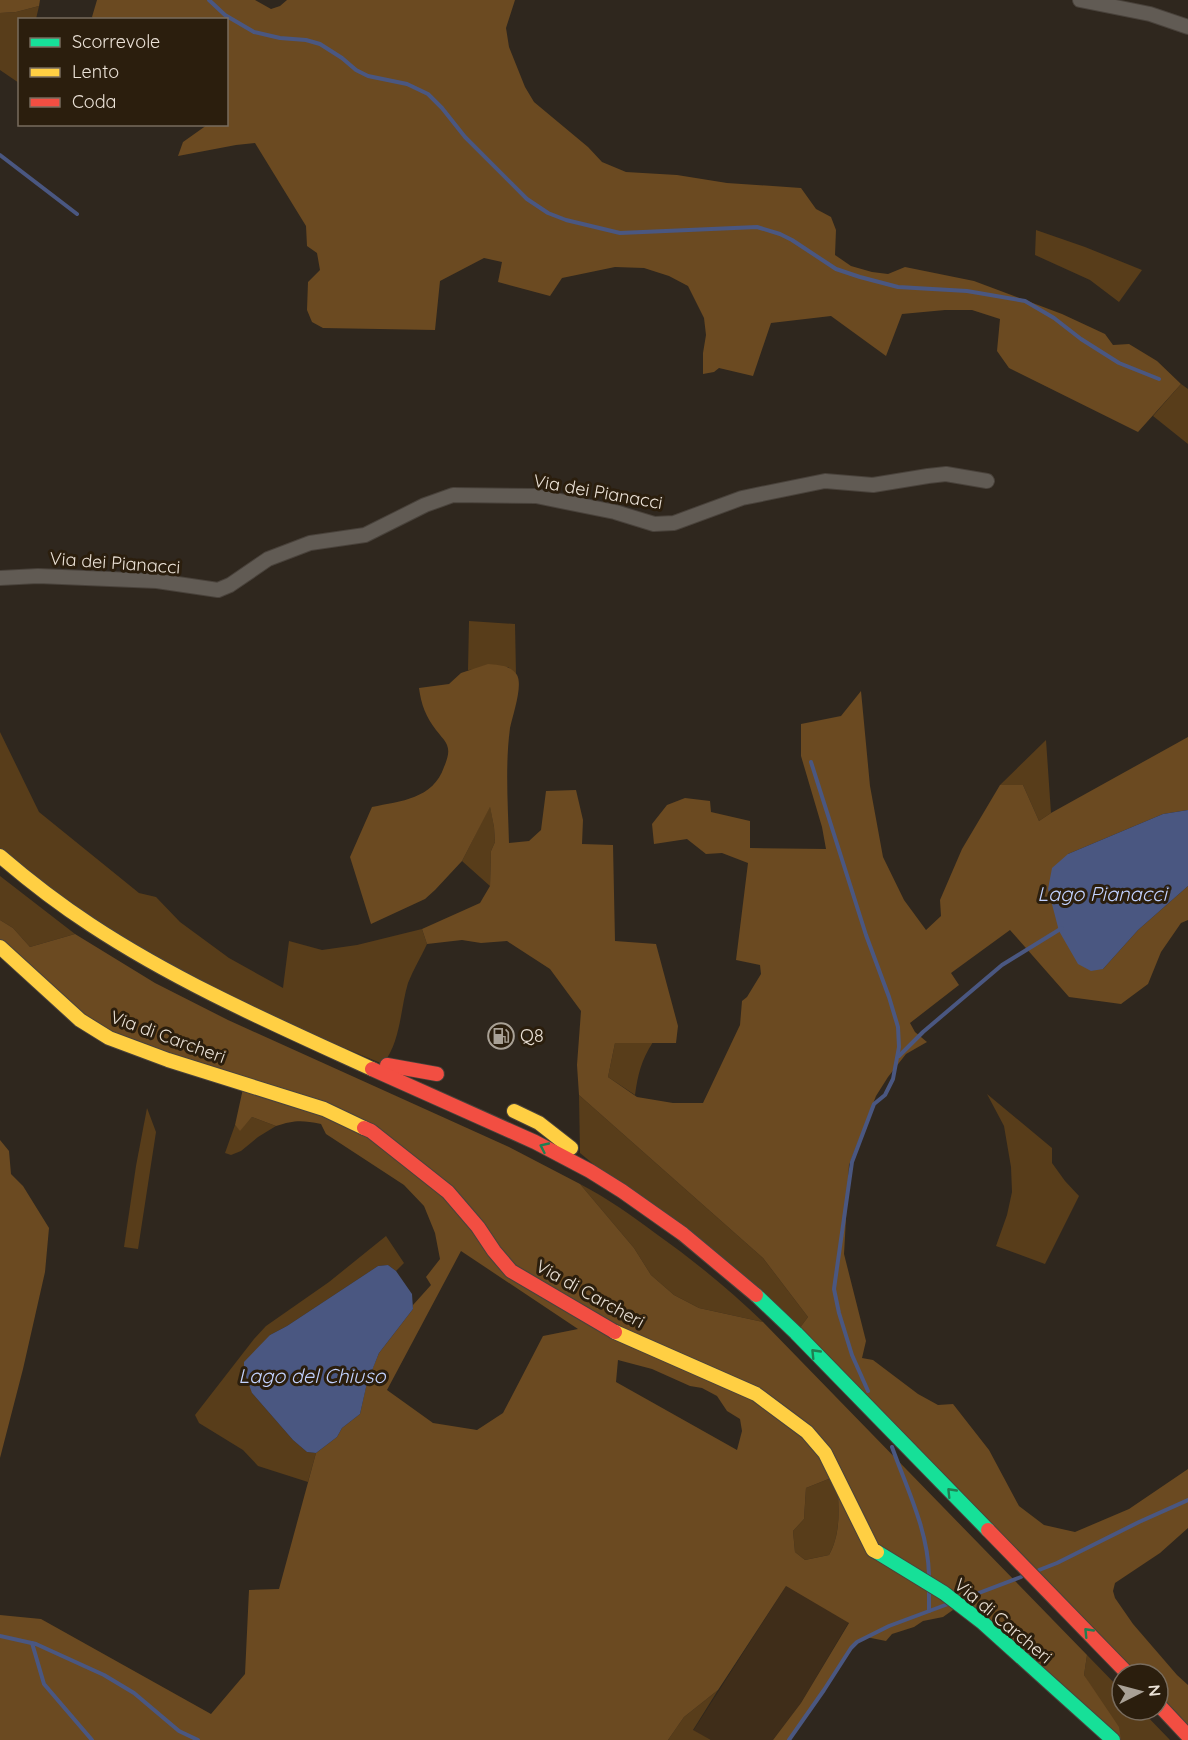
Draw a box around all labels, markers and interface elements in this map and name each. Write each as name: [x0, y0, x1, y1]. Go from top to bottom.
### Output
legend: [18, 18, 228, 126]
text: Scorrevole: [72, 30, 160, 53]
text: Lento: [72, 60, 119, 83]
text: Coda: [72, 90, 116, 113]
street label: Via dei Pianacci: [532, 469, 664, 514]
street label: Via dei Pianacci: [49, 546, 181, 579]
water label: Lago Pianacci: [1037, 881, 1169, 906]
street label: Via di Carcheri: [107, 1005, 229, 1068]
fuel station icon: Q8: [486, 1021, 516, 1051]
place label: Q8: [520, 1024, 544, 1047]
one-way arrow: [540, 1143, 551, 1155]
street label: Via di Carcheri: [532, 1254, 649, 1333]
one-way arrow: [812, 1349, 823, 1360]
water label: Lago del Chiuso: [238, 1363, 387, 1388]
one-way arrow: [948, 1489, 959, 1500]
street label: Via di Carcheri: [950, 1573, 1057, 1668]
one-way arrow: [1084, 1629, 1095, 1640]
north arrow: [1110, 1662, 1170, 1722]
text: N: [1144, 1684, 1165, 1697]

